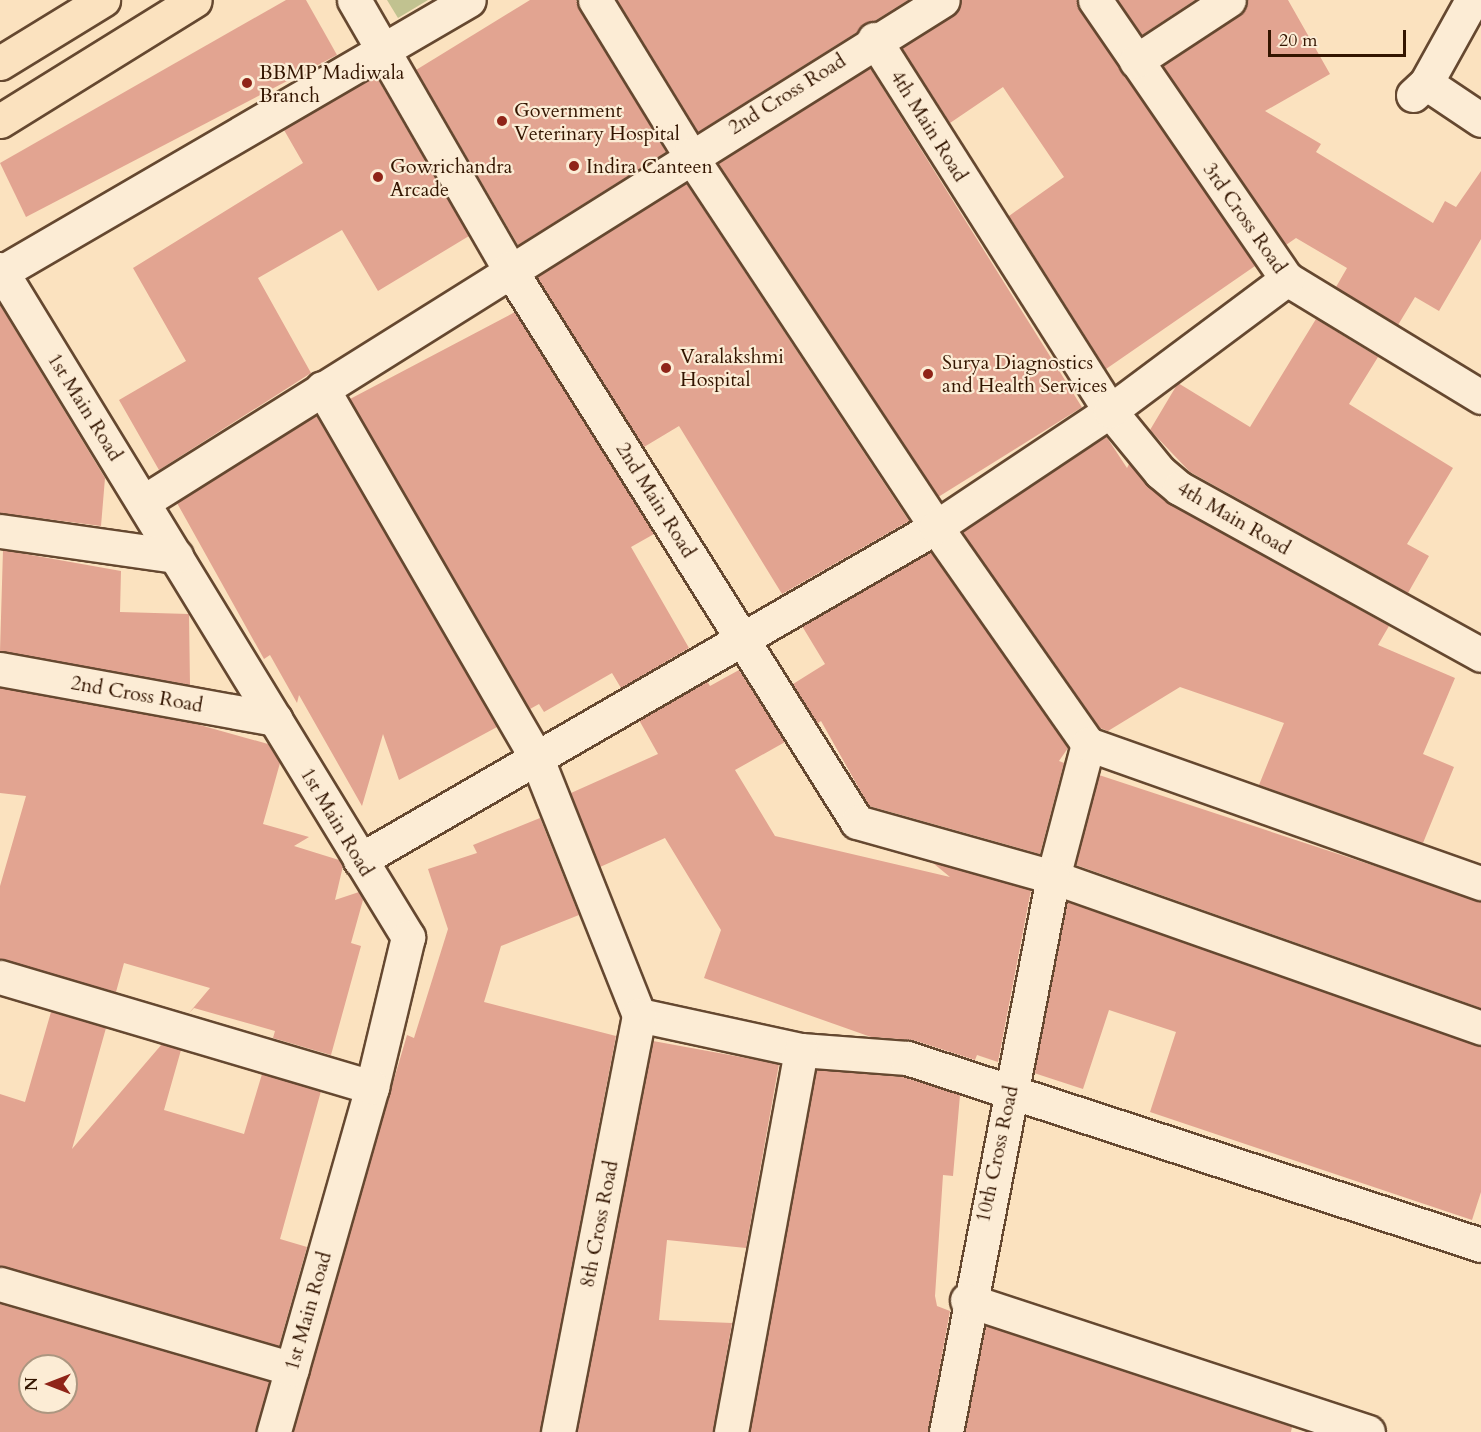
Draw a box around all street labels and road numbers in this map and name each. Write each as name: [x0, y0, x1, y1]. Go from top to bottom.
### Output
street label: 2nd Cross Road: [724, 48, 850, 140]
street label: 4th Main Road: [885, 66, 973, 186]
street label: 3rd Cross Road: [1198, 158, 1292, 278]
street label: 1st Main Road: [42, 349, 128, 465]
street label: 2nd Main Road: [611, 438, 701, 562]
street label: 4th Main Road: [1173, 476, 1295, 560]
street label: 2nd Cross Road: [69, 671, 205, 717]
street label: 1st Main Road: [295, 763, 379, 881]
street label: 10th Cross Road: [971, 1083, 1023, 1225]
street label: 8th Cross Road: [575, 1158, 623, 1290]
street label: 1st Main Road: [280, 1249, 336, 1373]

